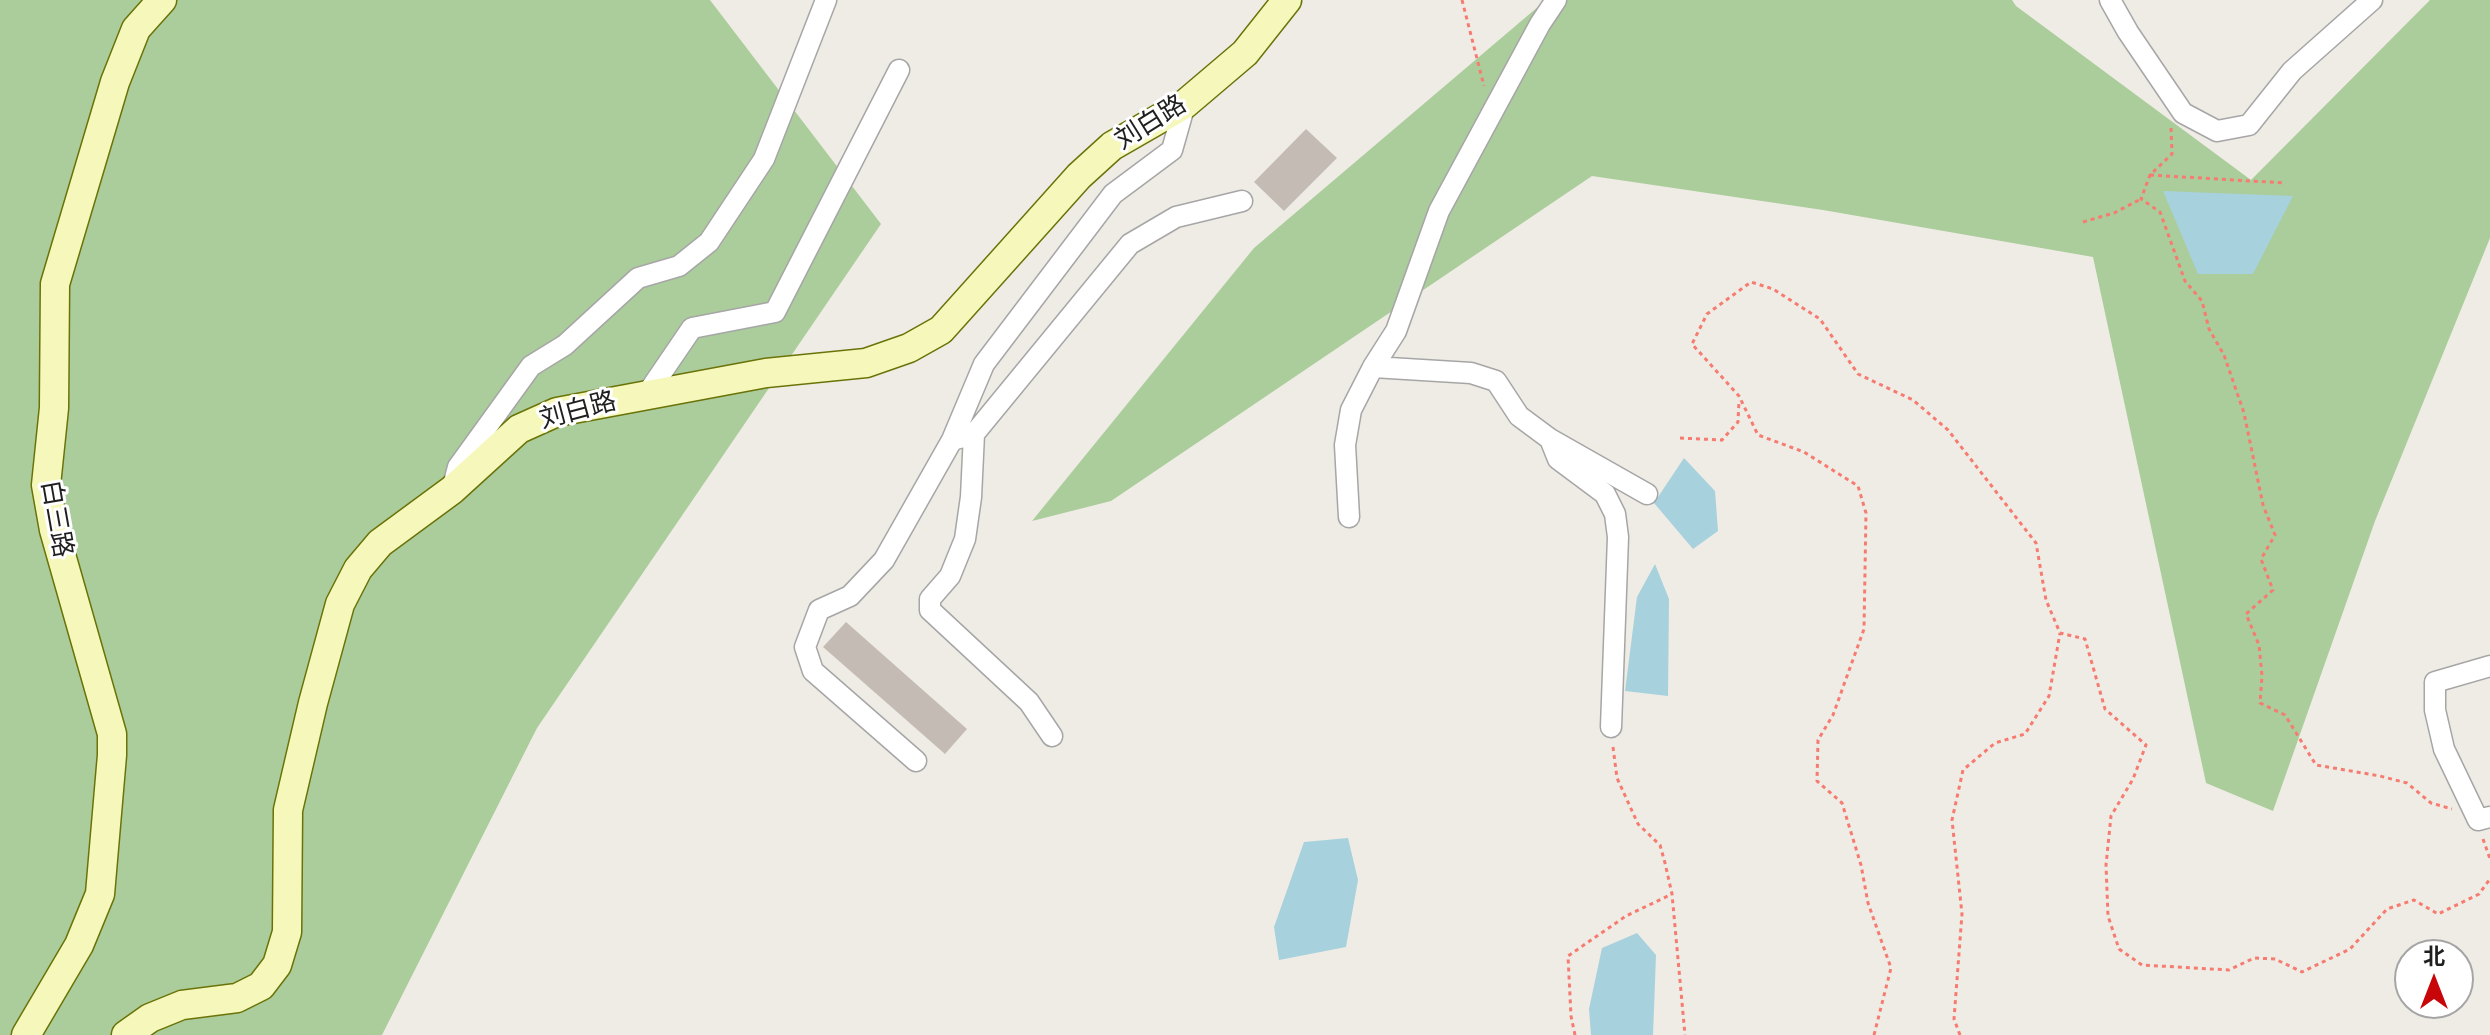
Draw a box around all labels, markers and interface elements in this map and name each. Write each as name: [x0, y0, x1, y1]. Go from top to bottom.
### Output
street label: 刘白路: [1110, 89, 1192, 157]
street label: 刘白路: [536, 386, 620, 436]
street label: 白三路: [34, 478, 78, 560]
north arrow: [2394, 939, 2474, 1019]
text: 北: [2423, 943, 2445, 970]

